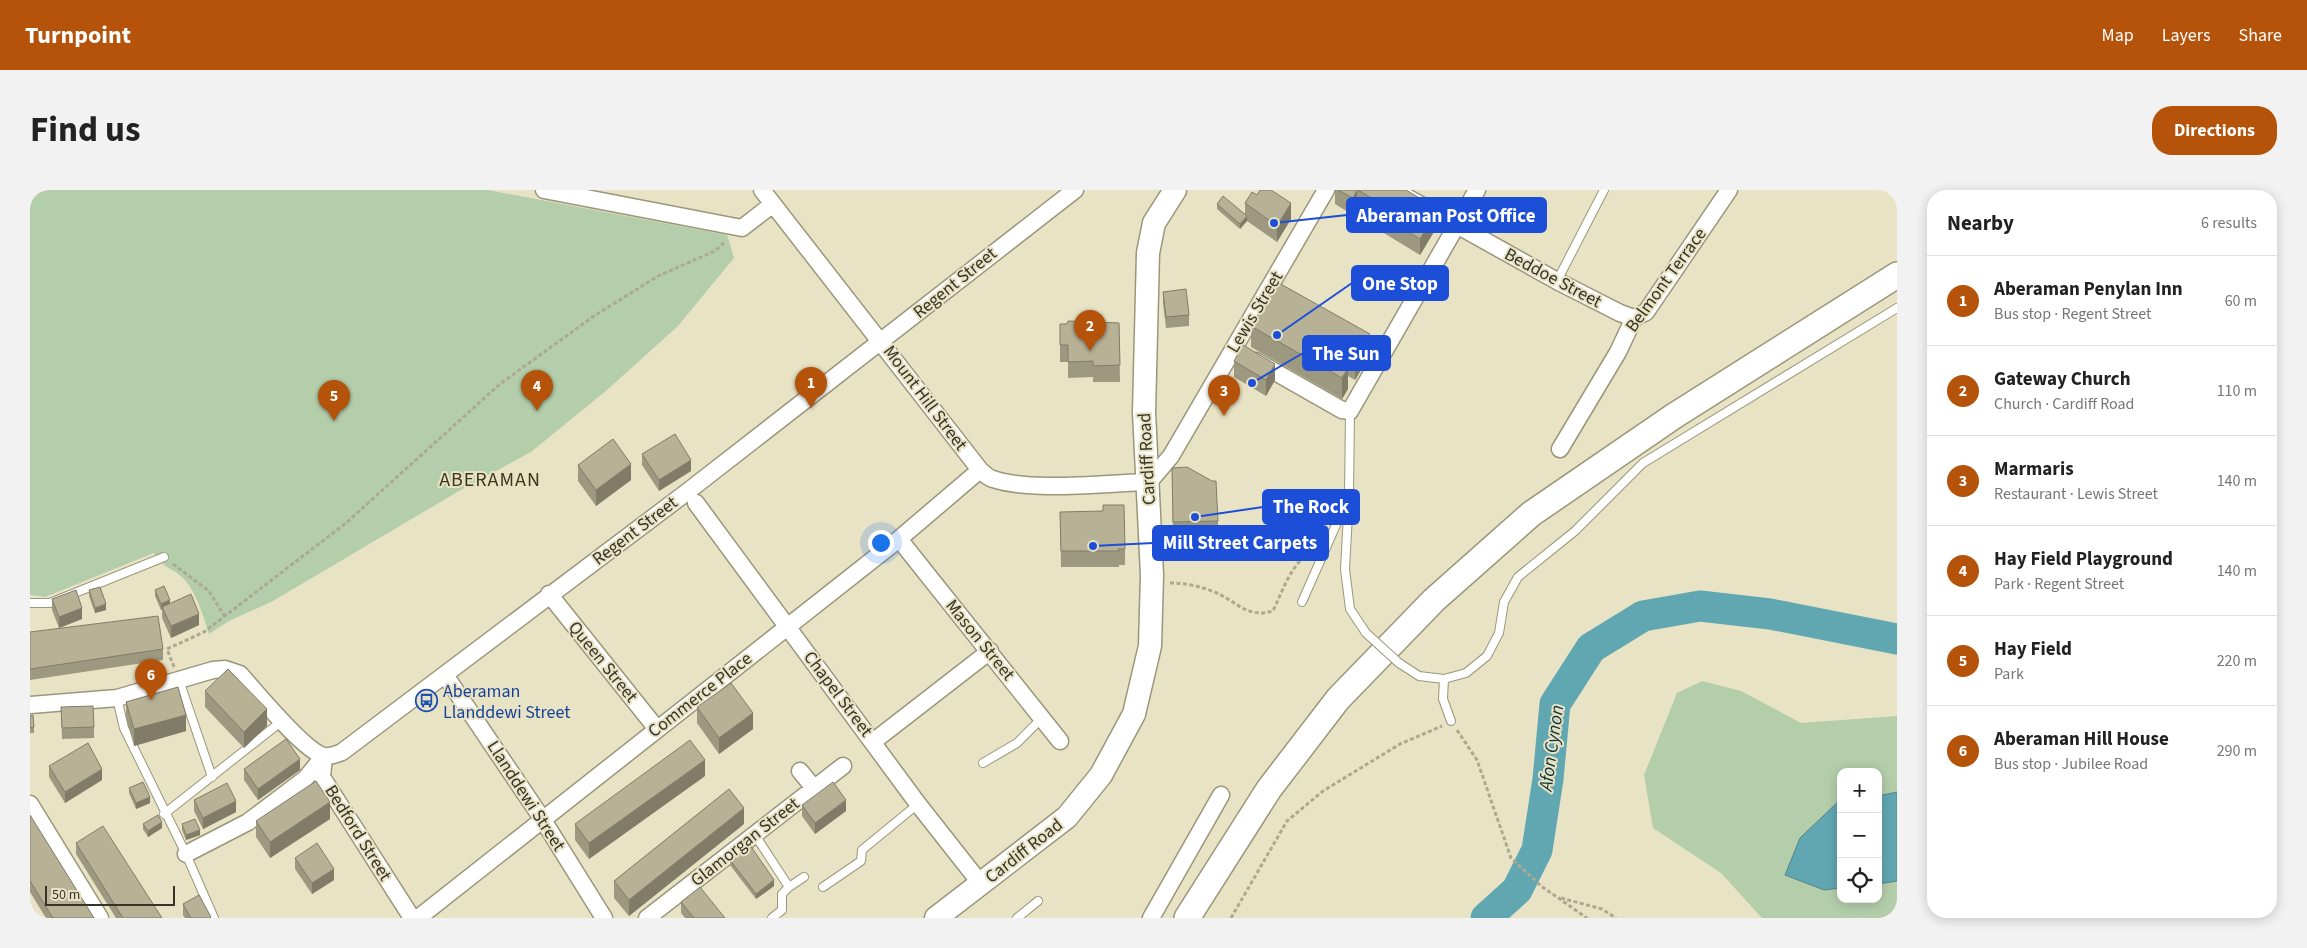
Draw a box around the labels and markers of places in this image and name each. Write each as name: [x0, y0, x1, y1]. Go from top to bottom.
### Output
callout: Aberaman Post Office: [1347, 198, 1546, 232]
callout: One Stop: [1352, 266, 1448, 300]
pin: 2: [1074, 310, 1106, 351]
callout: The Sun: [1303, 336, 1390, 370]
pin: 1: [795, 367, 827, 408]
pin: 4: [521, 370, 553, 411]
pin: 3: [1208, 375, 1240, 416]
pin: 5: [318, 380, 350, 421]
callout: The Rock: [1263, 490, 1359, 524]
callout: Mill Street Carpets: [1153, 526, 1328, 560]
pin: 6: [135, 659, 167, 700]
place label: Aberaman Llanddewi Street: [443, 679, 570, 725]
bus stop icon: Aberaman Llanddewi Street: [415, 689, 439, 713]

